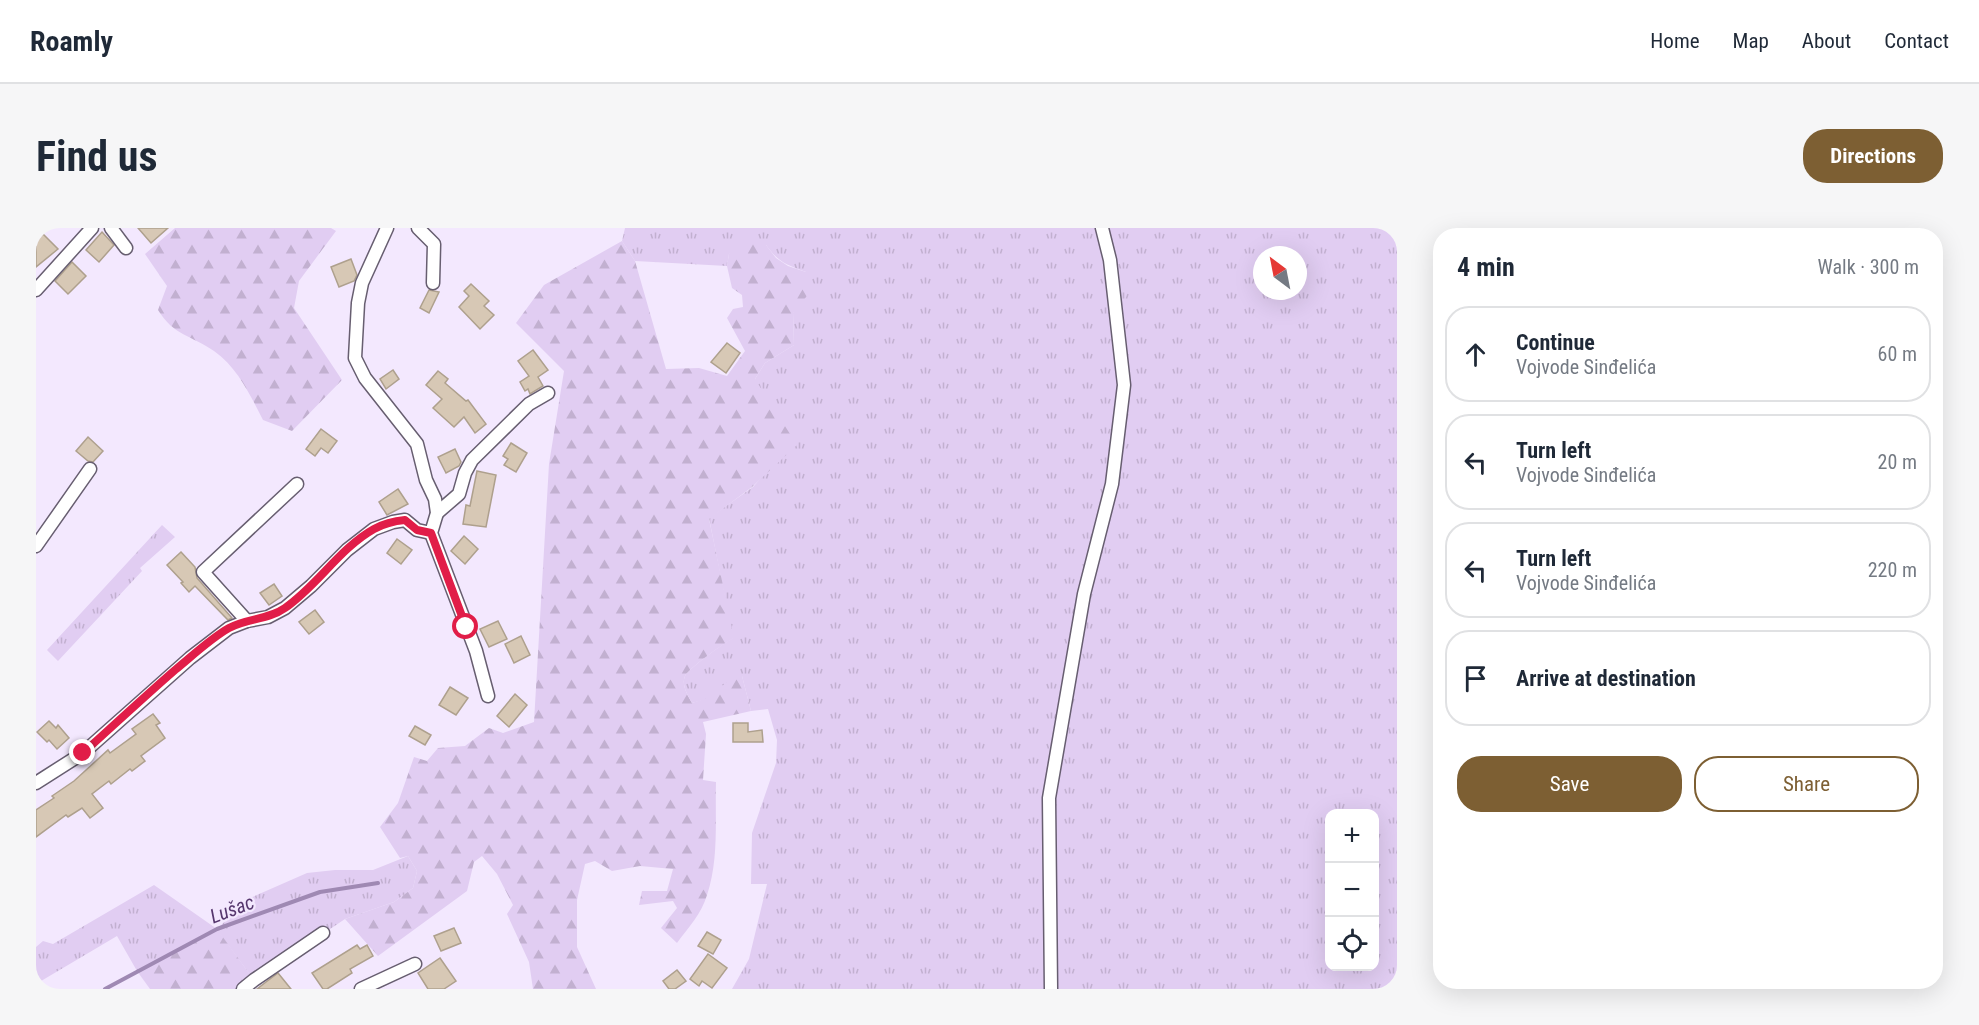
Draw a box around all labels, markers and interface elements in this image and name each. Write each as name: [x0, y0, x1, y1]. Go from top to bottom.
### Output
text: Roamly: [30, 25, 113, 58]
text: Home: [1650, 29, 1700, 53]
text: Map: [1733, 29, 1769, 53]
text: About: [1802, 29, 1851, 53]
text: Contact: [1884, 29, 1949, 53]
button: Directions: [1803, 129, 1943, 183]
text: Find us: [36, 132, 157, 181]
north arrow: [1253, 246, 1307, 300]
text: 4 min: [1457, 252, 1515, 282]
text: Walk · 300 m: [1818, 255, 1919, 279]
text: Continue: [1516, 330, 1595, 355]
icon: ahead: [1459, 338, 1492, 371]
text: 60 m: [1878, 342, 1917, 366]
text: Vojvode Sinđelića: [1516, 355, 1656, 379]
text: Turn left: [1516, 438, 1591, 463]
icon: left: [1459, 446, 1492, 479]
text: 20 m: [1878, 450, 1917, 474]
text: Vojvode Sinđelića: [1516, 463, 1656, 487]
text: Turn left: [1516, 546, 1591, 571]
icon: left: [1459, 554, 1492, 587]
text: 220 m: [1868, 558, 1917, 582]
text: Vojvode Sinđelića: [1516, 571, 1656, 595]
route start: [452, 613, 478, 639]
icon: arrive: [1459, 662, 1492, 695]
text: Arrive at destination: [1516, 666, 1696, 691]
route end: [69, 739, 95, 765]
button: Save: [1457, 756, 1682, 812]
button: Share: [1694, 756, 1919, 812]
map controls: [1325, 809, 1379, 971]
button: +: [1325, 809, 1379, 863]
button: −: [1325, 863, 1379, 917]
water label: Lušac: [207, 890, 257, 928]
button: locate: [1325, 917, 1379, 971]

